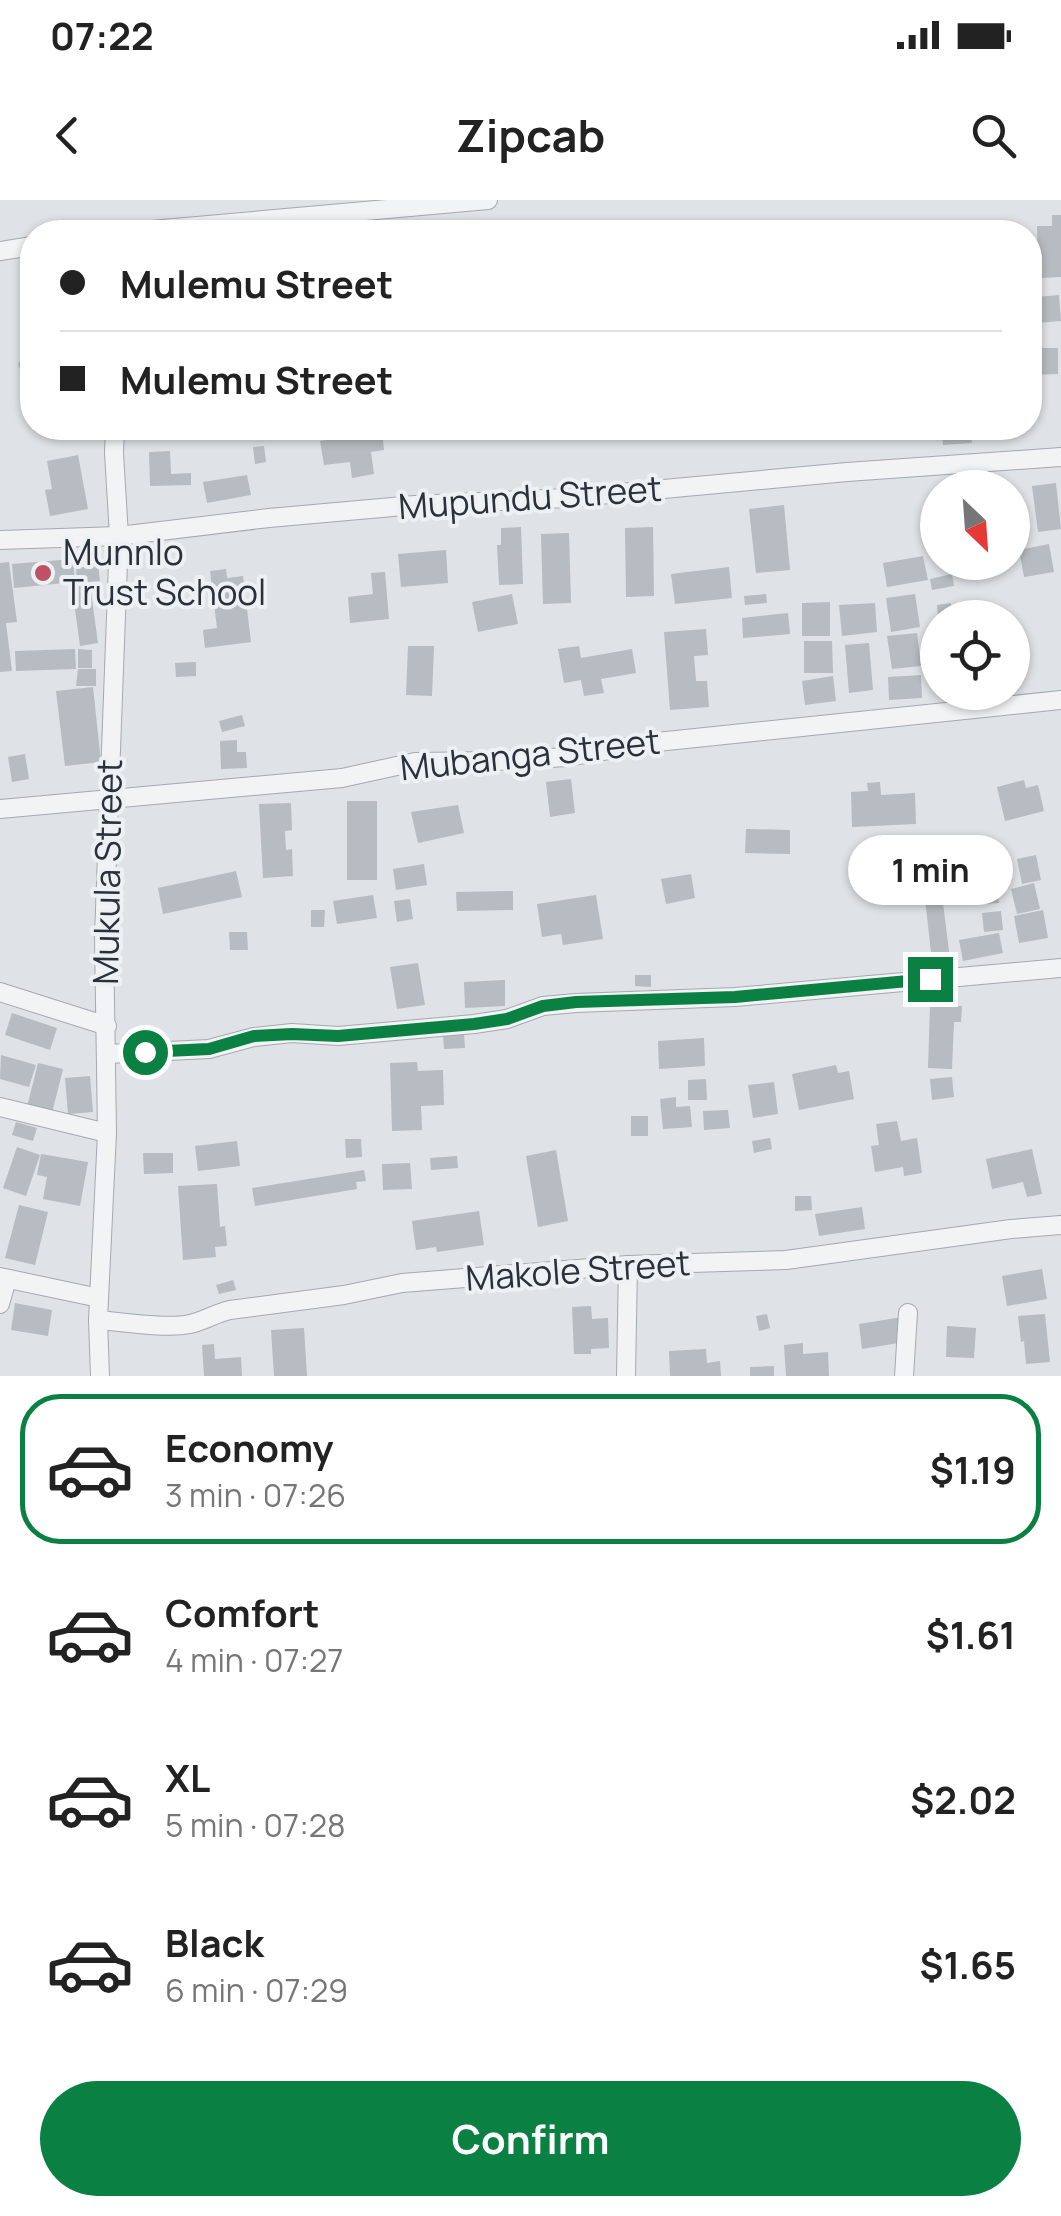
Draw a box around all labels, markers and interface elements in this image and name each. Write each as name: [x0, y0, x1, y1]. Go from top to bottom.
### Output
text: 07:22: [50, 9, 154, 61]
text: Zipcab: [456, 104, 605, 166]
icon: back: [40, 108, 95, 163]
icon: search: [966, 108, 1021, 163]
text: Mulemu Street: [120, 257, 393, 309]
text: Mulemu Street: [120, 353, 393, 405]
street label: Mupundu Street: [397, 464, 663, 530]
north arrow: [920, 470, 1030, 580]
map controls: [920, 470, 1030, 710]
place label: Munnlo Trust School: [63, 528, 266, 616]
marker: Munnlo Trust School: [32, 562, 54, 584]
button: locate: [920, 600, 1030, 710]
street label: Mubanga Street: [398, 716, 662, 792]
street label: Mukula Street: [81, 759, 133, 985]
callout: 1 min: [848, 834, 1012, 904]
text: 1 min: [891, 848, 970, 892]
route end: [908, 957, 953, 1002]
route start: [123, 1030, 168, 1075]
street label: Makole Street: [464, 1238, 692, 1302]
text: Economy: [165, 1421, 334, 1473]
icon: car: [45, 1424, 135, 1514]
text: $1.19: [930, 1443, 1016, 1495]
text: 3 min · 07:26: [165, 1473, 346, 1517]
text: Comfort: [165, 1586, 319, 1638]
icon: car: [45, 1589, 135, 1679]
text: $1.61: [926, 1608, 1016, 1660]
text: 4 min · 07:27: [165, 1638, 343, 1682]
text: XL: [165, 1751, 210, 1803]
icon: car: [45, 1754, 135, 1844]
text: $2.02: [910, 1773, 1016, 1825]
text: 5 min · 07:28: [165, 1803, 346, 1847]
text: Black: [165, 1916, 264, 1968]
icon: car: [45, 1919, 135, 2009]
text: $1.65: [920, 1938, 1016, 1990]
text: 6 min · 07:29: [165, 1968, 348, 2012]
button: Confirm: [40, 2081, 1021, 2196]

